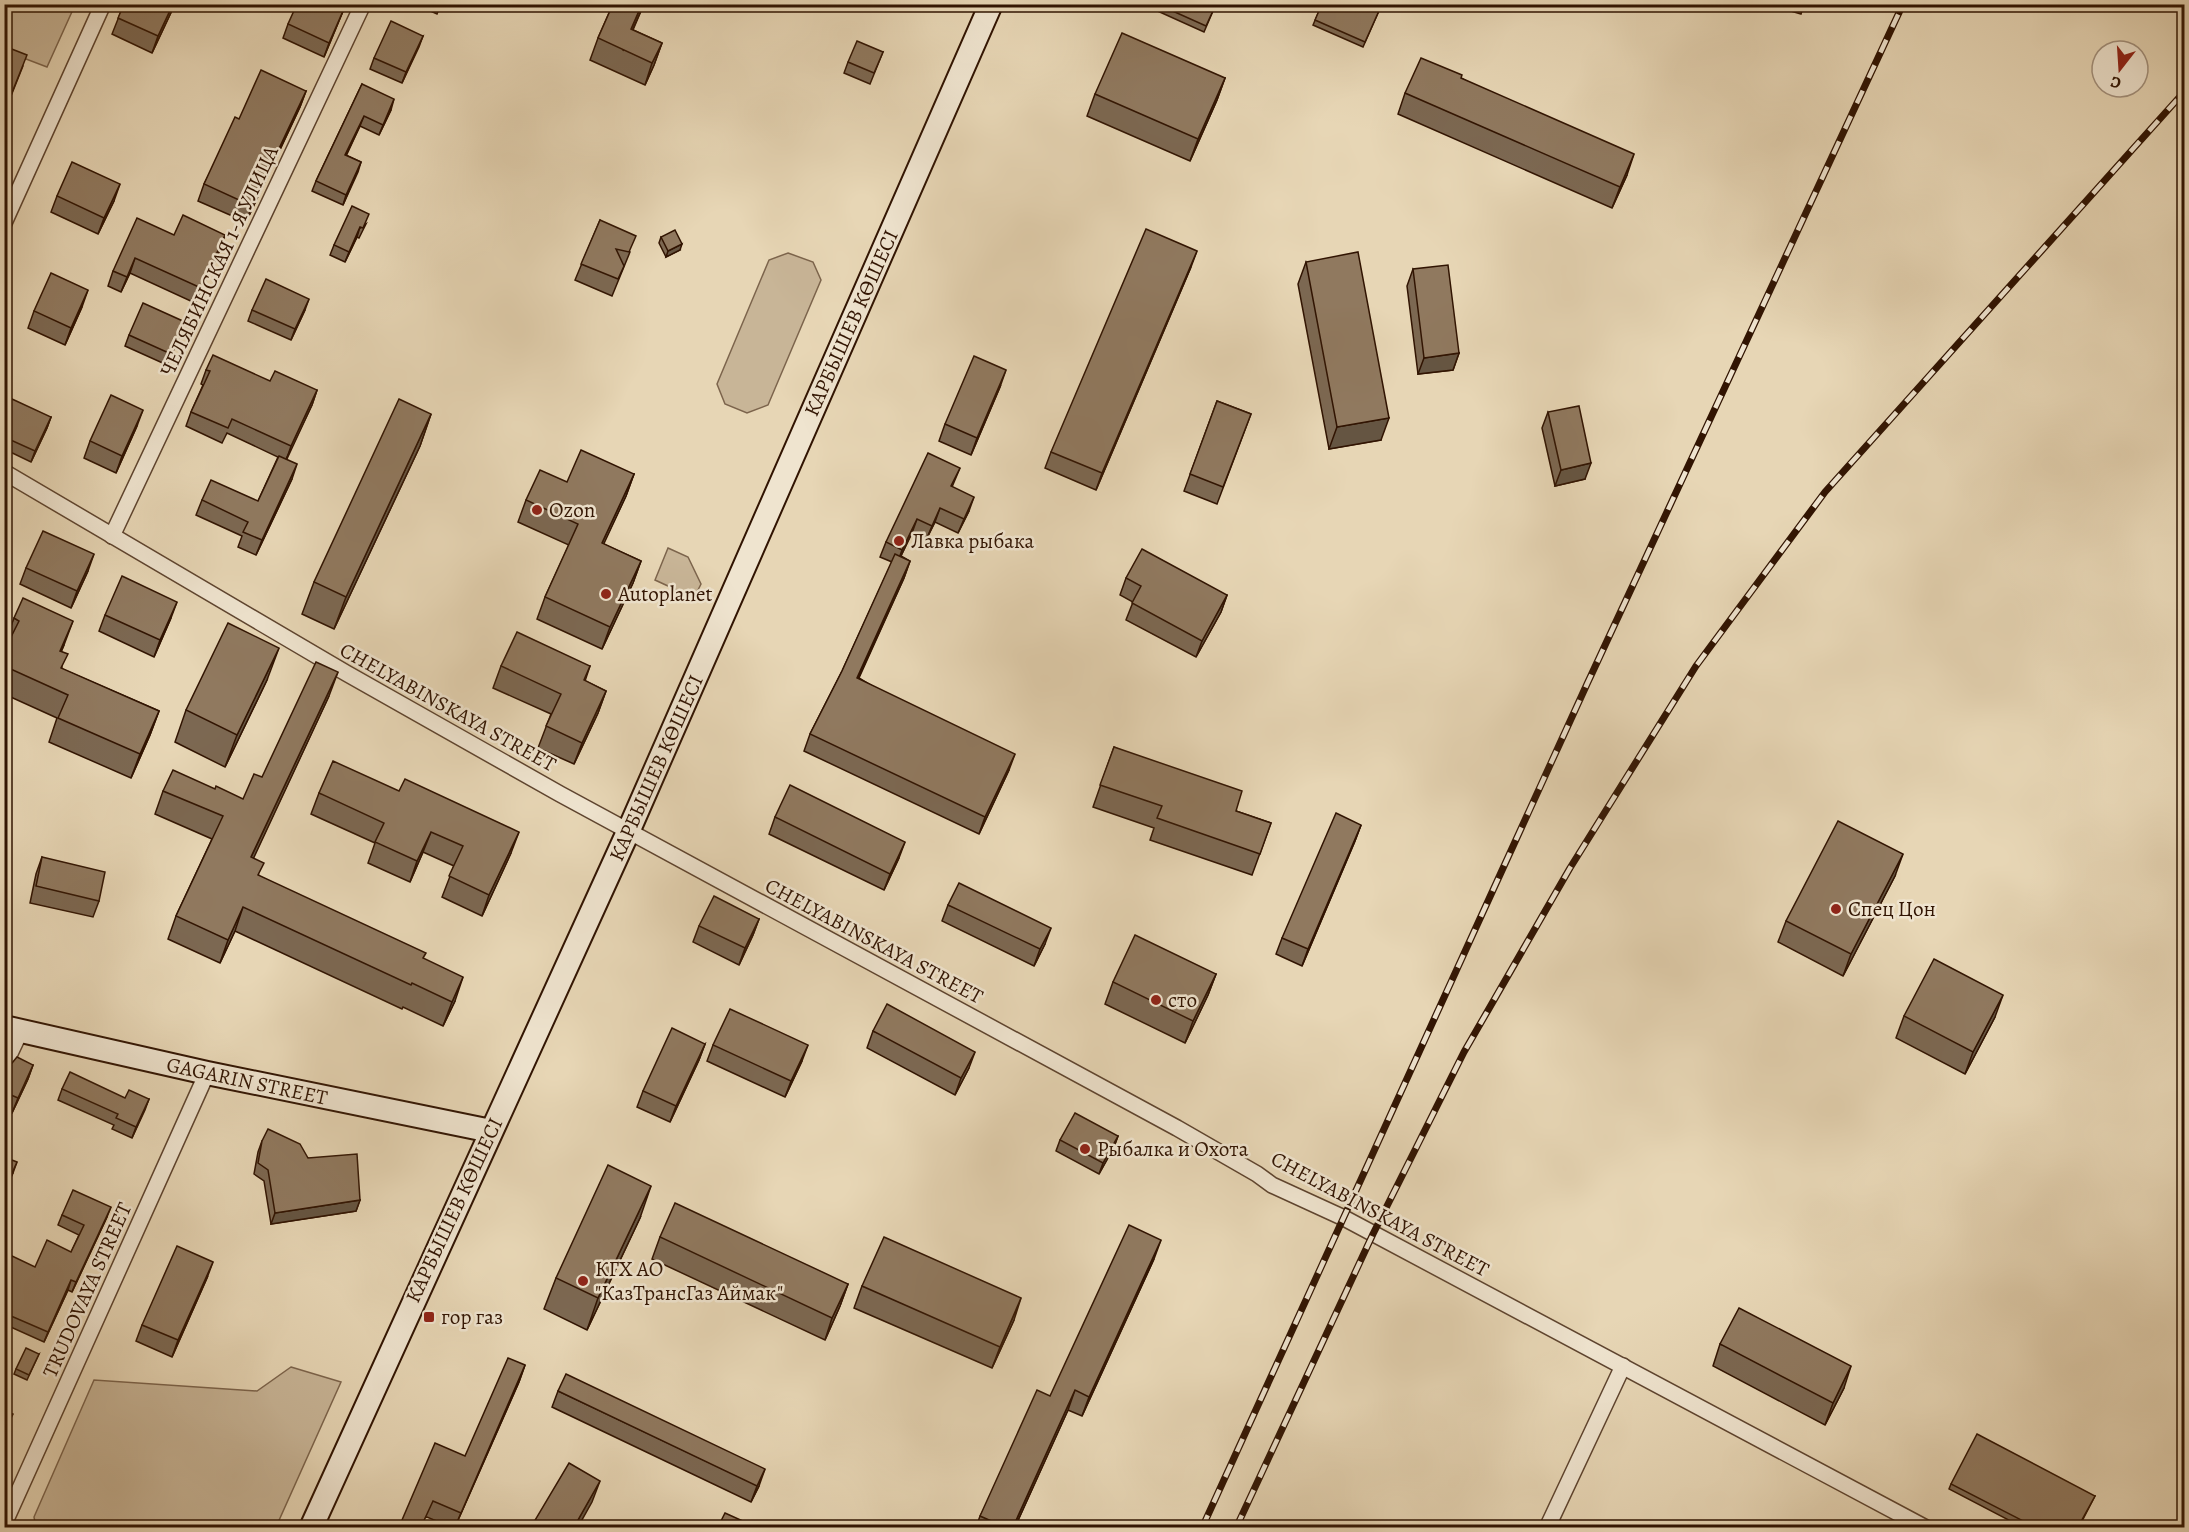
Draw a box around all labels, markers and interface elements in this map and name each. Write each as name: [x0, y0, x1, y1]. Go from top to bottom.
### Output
north arrow: [2090, 39, 2150, 99]
text: С: [2108, 70, 2124, 94]
street label: ЧЕЛЯБИНСКАЯ 1-Я УЛИЦА: [153, 141, 285, 381]
street label: КАРБЫШЕВ КӨШЕСІ: [797, 225, 905, 421]
place label: Ozon: [549, 496, 595, 524]
marker: Ozon: [530, 503, 544, 517]
place label: Лавка рыбака: [911, 527, 1034, 555]
marker: Лавка рыбака: [892, 534, 906, 548]
place label: Autoplanet: [617, 580, 713, 608]
marker: Autoplanet: [599, 587, 613, 601]
street label: CHELYABINSKAYA STREET: [335, 636, 562, 778]
street label: КАРБЫШЕВ КӨШЕСІ: [602, 670, 710, 866]
street label: CHELYABINSKAYA STREET: [760, 872, 988, 1011]
place label: Спец Цон: [1848, 895, 1936, 923]
marker: Спец Цон: [1829, 902, 1843, 916]
place label: сто: [1168, 986, 1197, 1014]
marker: сто: [1149, 993, 1163, 1007]
street label: GAGARIN STREET: [164, 1050, 331, 1112]
street label: КАРБЫШЕВ КӨШЕСІ: [399, 1113, 509, 1307]
place label: Рыбалка и Охота: [1097, 1135, 1249, 1163]
marker: Рыбалка и Охота: [1078, 1142, 1092, 1156]
street label: CHELYABINSKAYA STREET: [1266, 1145, 1494, 1284]
street label: TRUDOVAYA STREET: [36, 1198, 138, 1382]
place label: КГХ АО "КазТрансГаз Аймак": [595, 1255, 783, 1307]
marker: КГХ АО "КазТрансГаз Аймак": [576, 1274, 590, 1288]
place label: гор газ: [441, 1303, 503, 1331]
marker: гор газ: [422, 1310, 436, 1324]

